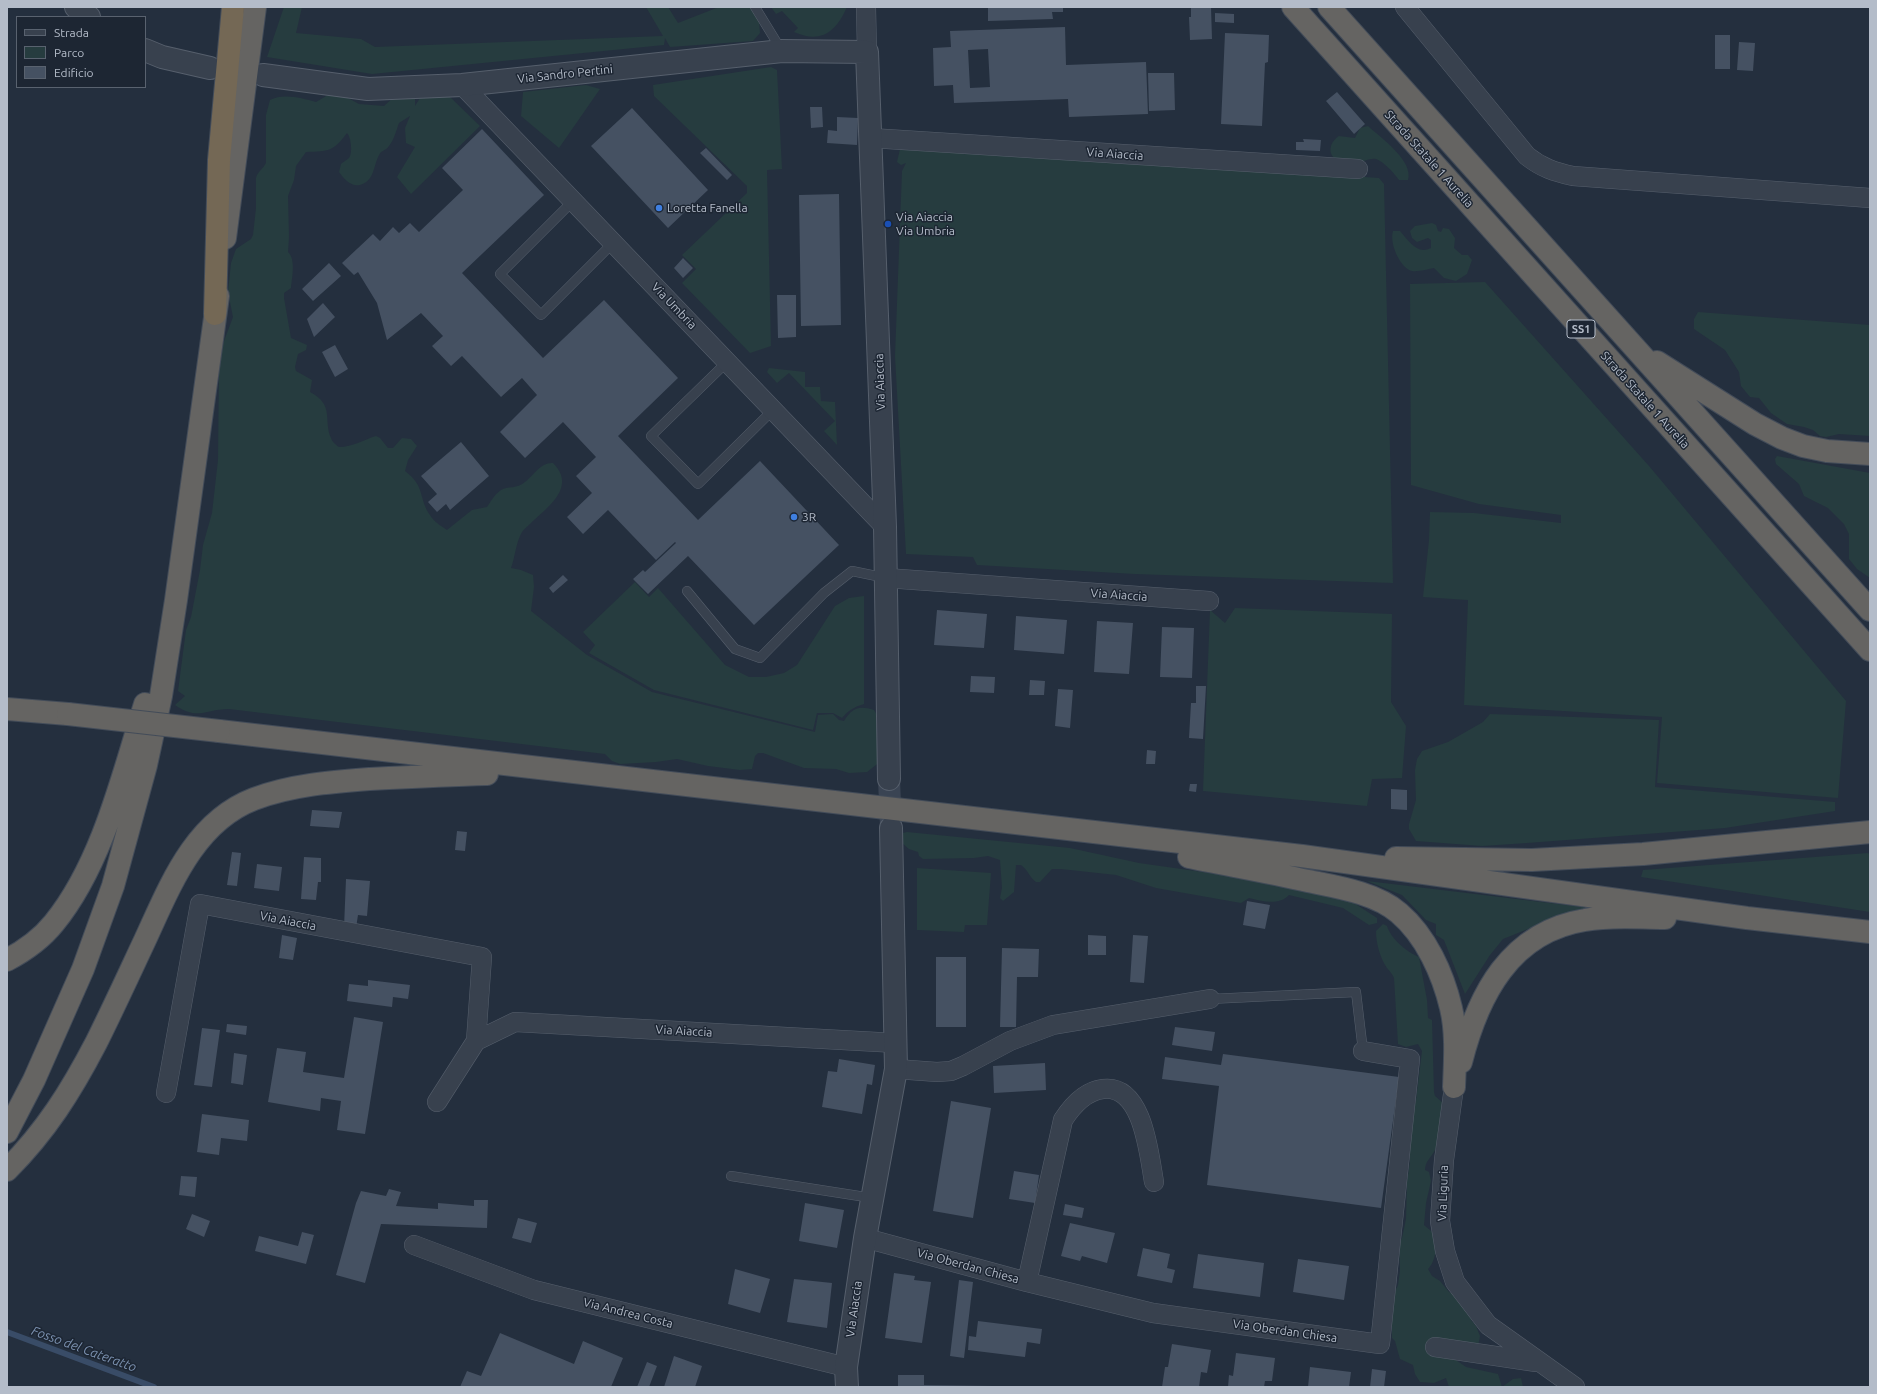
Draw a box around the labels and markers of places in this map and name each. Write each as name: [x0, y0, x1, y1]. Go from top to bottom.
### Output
place label: Loretta Fanella: [667, 201, 748, 215]
marker: Loretta Fanella: [654, 203, 664, 213]
place label: Via Aiaccia Via Umbria: [896, 210, 955, 238]
marker: Via Aiaccia Via Umbria: [883, 219, 893, 229]
place label: 3R: [802, 510, 816, 524]
marker: 3R: [789, 512, 799, 522]

